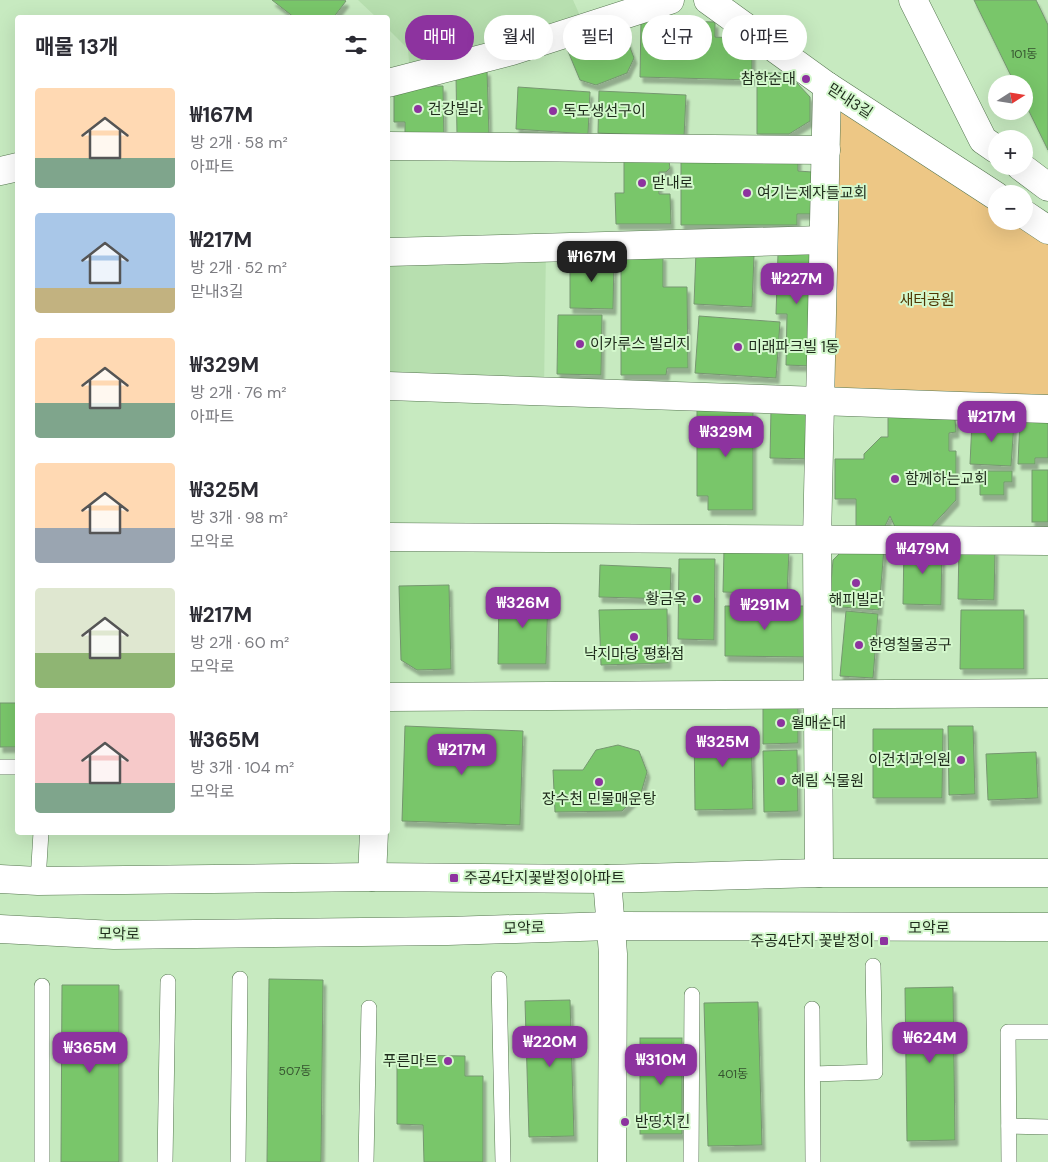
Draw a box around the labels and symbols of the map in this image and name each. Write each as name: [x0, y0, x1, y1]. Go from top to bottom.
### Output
house number: 101동: [1011, 46, 1037, 62]
place label: 참한순대: [741, 69, 796, 89]
marker: 참한순대: [800, 73, 812, 85]
north arrow: [988, 75, 1032, 120]
street label: 맏내3길: [823, 79, 877, 123]
place label: 건강빌라: [428, 99, 483, 119]
place label: 독도생선구이: [563, 101, 646, 121]
marker: 건강빌라: [412, 103, 424, 115]
marker: 독도생선구이: [547, 105, 559, 117]
place label: 맏내로: [652, 173, 693, 193]
marker: 맏내로: [636, 177, 648, 189]
place label: 여기는제자들교회: [757, 183, 867, 203]
marker: 여기는제자들교회: [741, 187, 753, 199]
pin: ₩167M: [557, 240, 627, 283]
pin: ₩227M: [762, 262, 832, 305]
park label: 새터공원: [899, 290, 955, 310]
place label: 이카루스 빌리지: [590, 334, 691, 354]
place label: 미래파크빌 1동: [748, 337, 839, 357]
marker: 이카루스 빌리지: [574, 338, 586, 350]
marker: 미래파크빌 1동: [732, 341, 744, 353]
pin: ₩217M: [957, 400, 1027, 443]
pin: ₩329M: [691, 416, 761, 458]
place label: 함께하는교회: [905, 469, 988, 489]
marker: 함께하는교회: [889, 473, 901, 485]
pin: ₩479M: [888, 532, 958, 575]
marker: 해피빌라: [850, 577, 862, 589]
pin: ₩326M: [488, 586, 558, 629]
pin: ₩291M: [730, 588, 800, 631]
place label: 황금옥: [646, 589, 687, 609]
place label: 해피빌라: [828, 590, 884, 610]
marker: 황금옥: [691, 593, 703, 605]
marker: 낙지마당 평화점: [628, 631, 640, 643]
place label: 한영철물공구: [869, 635, 952, 655]
marker: 한영철물공구: [853, 639, 865, 651]
place label: 낙지마당 평화점: [584, 644, 684, 664]
place label: 월매순대: [791, 713, 846, 733]
marker: 월매순대: [775, 717, 787, 729]
pin: ₩325M: [688, 726, 758, 768]
pin: ₩217M: [427, 734, 497, 776]
place label: 이건치과의원: [868, 750, 951, 770]
marker: 이건치과의원: [955, 754, 967, 766]
place label: 혜림 식물원: [791, 771, 864, 791]
marker: 혜림 식물원: [775, 775, 787, 787]
marker: 장수천 민물매운탕: [593, 776, 605, 788]
place label: 장수천 민물매운탕: [542, 789, 656, 809]
place label: 주공4단지꽃밭정이아파트: [464, 868, 625, 888]
marker: 주공4단지꽃밭정이아파트: [448, 872, 460, 884]
street label: 모악로: [503, 917, 545, 939]
street label: 모악로: [908, 918, 950, 938]
street label: 모악로: [98, 924, 140, 944]
place label: 주공4단지 꽃밭정이: [751, 931, 874, 951]
marker: 주공4단지 꽃밭정이: [878, 935, 890, 947]
pin: ₩624M: [895, 1022, 965, 1064]
pin: ₩220M: [515, 1026, 585, 1068]
pin: ₩365M: [55, 1032, 125, 1074]
pin: ₩310M: [626, 1044, 696, 1086]
place label: 푸른마트: [383, 1051, 438, 1071]
marker: 푸른마트: [442, 1055, 454, 1067]
house number: 507동: [279, 1063, 311, 1079]
house number: 401동: [718, 1066, 748, 1082]
place label: 반띵치킨: [635, 1112, 690, 1132]
marker: 반띵치킨: [619, 1116, 631, 1128]

